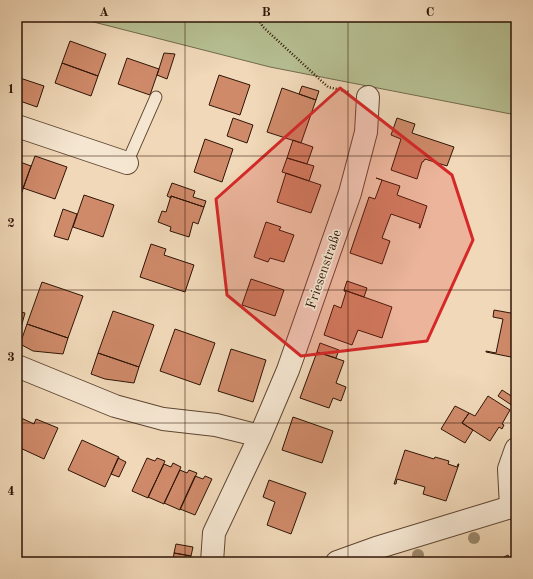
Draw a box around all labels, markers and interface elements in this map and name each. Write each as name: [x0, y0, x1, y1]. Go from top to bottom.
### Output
text: A: [99, 6, 109, 19]
text: B: [261, 6, 271, 19]
text: C: [426, 6, 434, 19]
text: 1: [7, 83, 15, 96]
text: 2: [7, 217, 15, 230]
street label: Friesenstraße: [304, 228, 344, 311]
text: 3: [7, 351, 15, 364]
text: 4: [7, 485, 15, 498]

